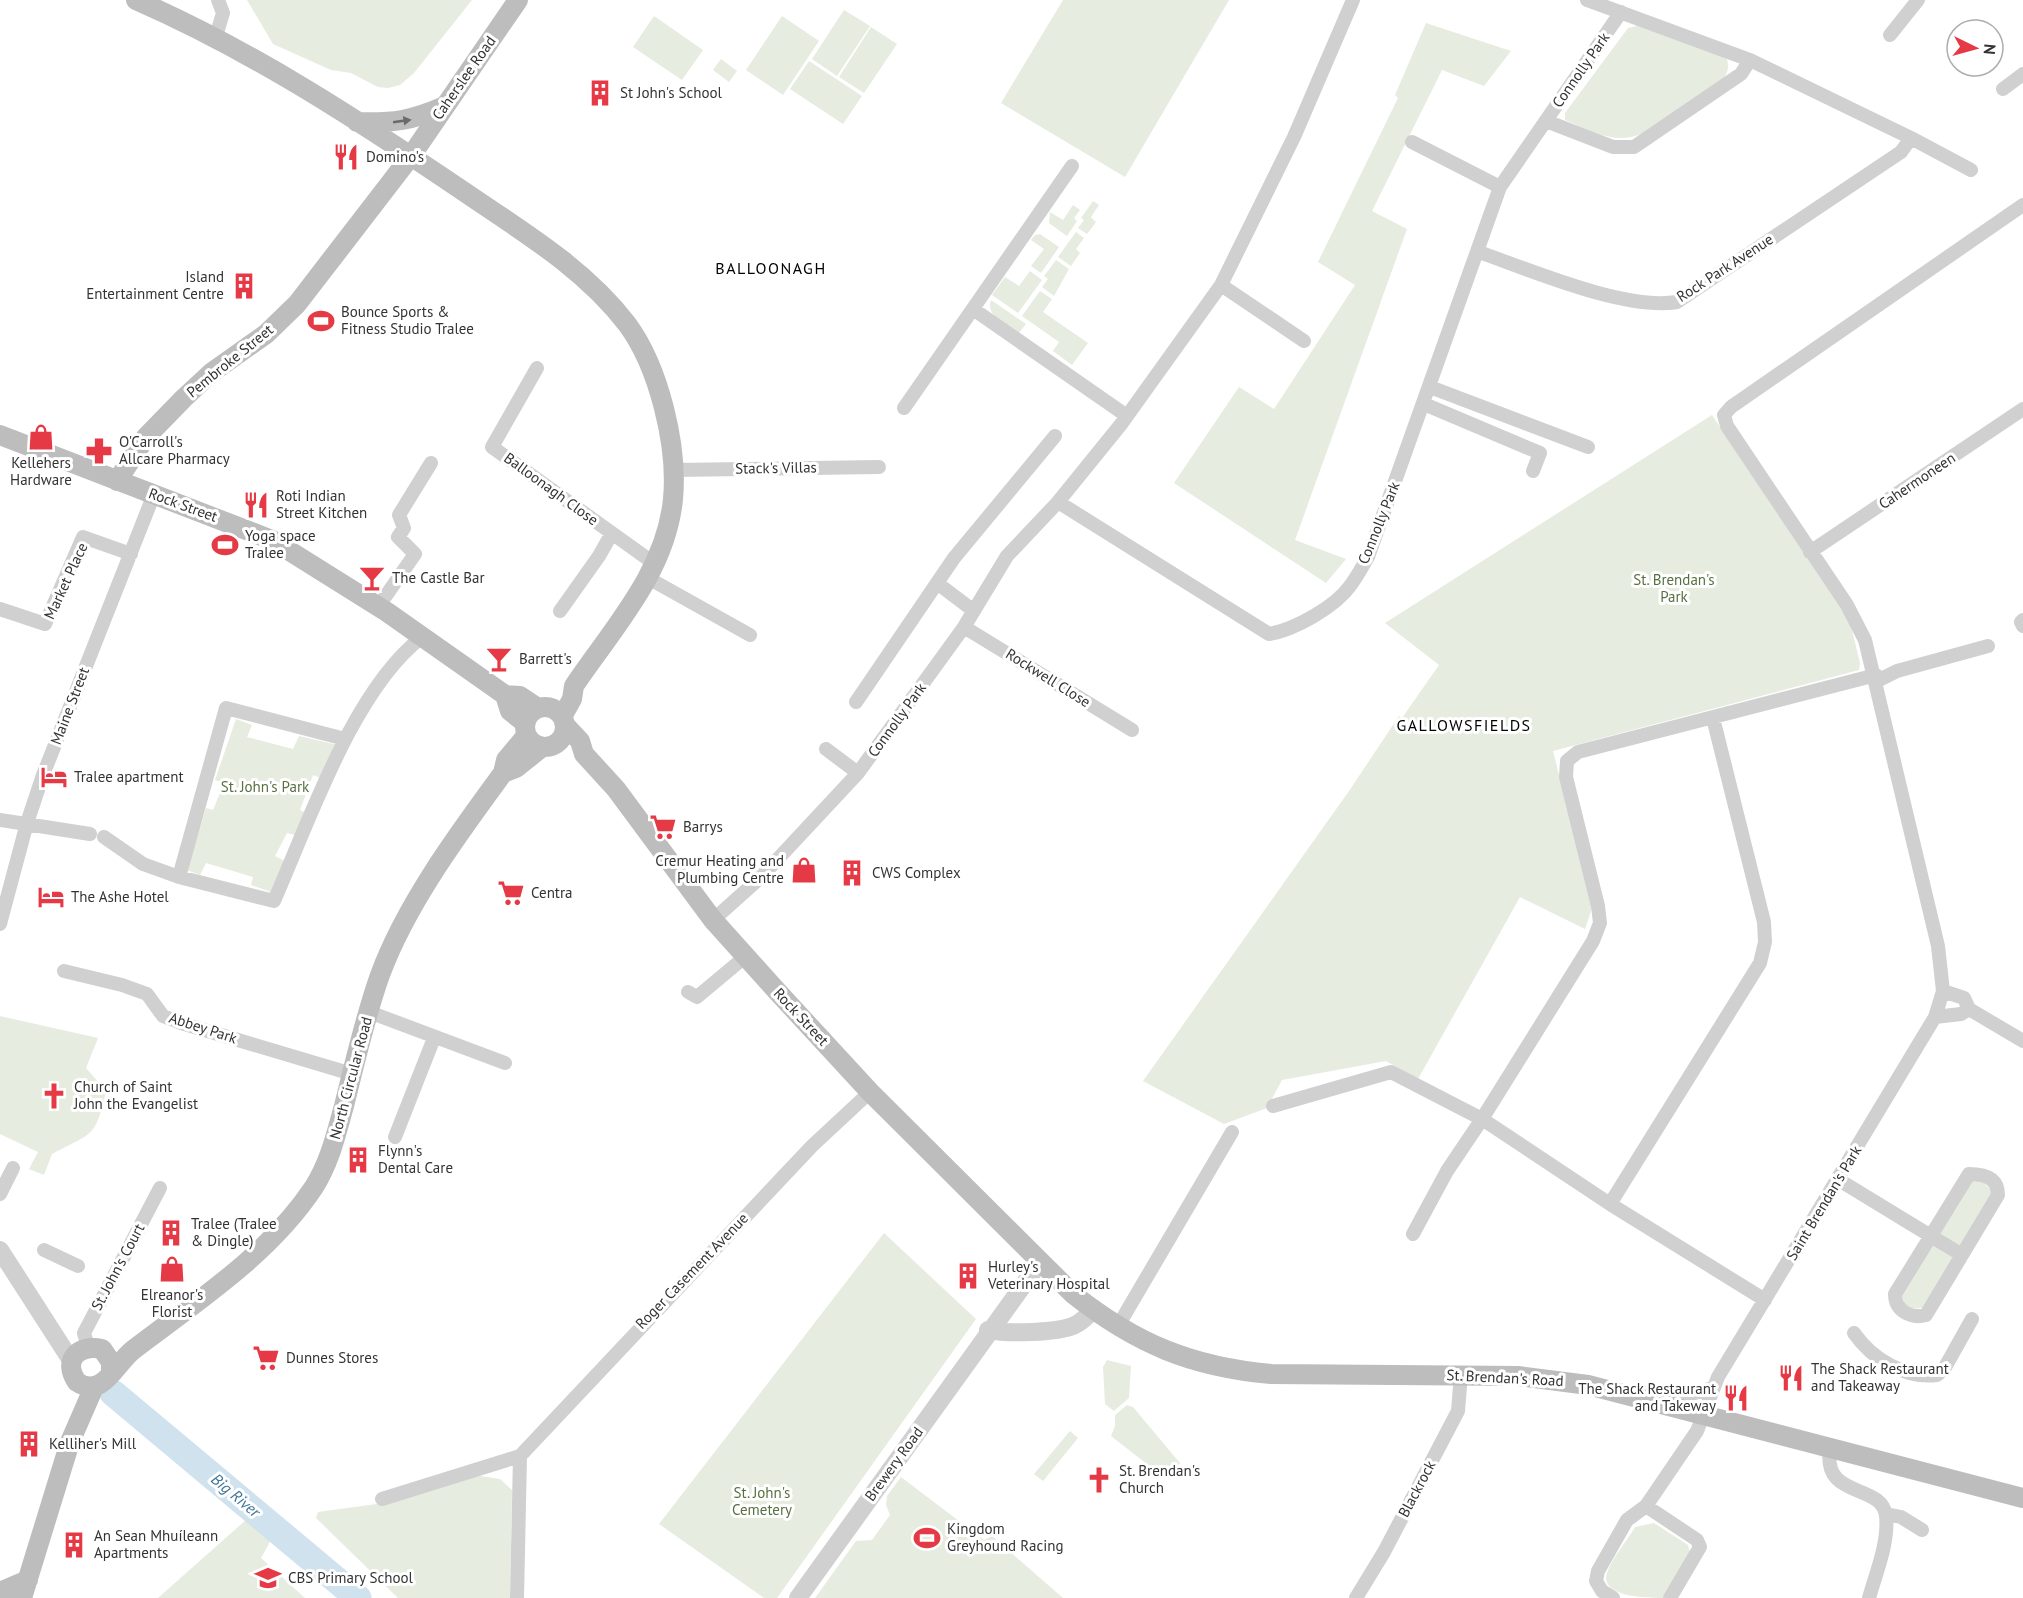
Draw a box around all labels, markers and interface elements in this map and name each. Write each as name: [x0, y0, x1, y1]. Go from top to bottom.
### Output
north arrow: [1945, 18, 2005, 78]
street label: Connolly Park: [1548, 28, 1614, 111]
street label: Caherslee Road: [428, 32, 500, 123]
text: N: [1980, 43, 2000, 55]
building icon: St John's School: [585, 78, 615, 108]
place label: St John's School: [620, 83, 723, 102]
one-way arrow: [393, 117, 412, 126]
restaurant icon: Domino's: [331, 142, 361, 172]
place label: Domino's: [366, 147, 424, 166]
street label: Rock Park Avenue: [1673, 229, 1777, 306]
district label: BALLOONAGH: [715, 258, 827, 278]
place label: Island Entertainment Centre: [86, 267, 224, 303]
building icon: Island Entertainment Centre: [229, 271, 259, 301]
place label: Bounce Sports & Fitness Studio Tralee: [341, 302, 474, 338]
sports icon: Bounce Sports & Fitness Studio Tralee: [306, 306, 336, 336]
street label: Pembroke Street: [183, 320, 277, 401]
shop icon: Kellehers Hardware: [26, 422, 56, 452]
place label: O'Carroll's Allcare Pharmacy: [119, 432, 230, 468]
pharmacy icon: O'Carroll's Allcare Pharmacy: [84, 436, 114, 466]
street label: Balloonagh Close: [500, 448, 602, 529]
street label: Cahermoneen: [1875, 448, 1959, 513]
place label: Kellehers Hardware: [10, 453, 72, 489]
street label: Stack's Villas: [735, 457, 817, 478]
street label: Connolly Park: [1353, 478, 1404, 567]
street label: Rock Street: [146, 483, 220, 526]
place label: Roti Indian Street Kitchen: [276, 486, 367, 522]
restaurant icon: Roti Indian Street Kitchen: [241, 490, 271, 520]
place label: Yoga space Tralee: [245, 526, 316, 562]
sports icon: Yoga space Tralee: [210, 530, 240, 560]
street label: Market Place: [40, 539, 92, 622]
bar icon: The Castle Bar: [357, 563, 387, 593]
place label: The Castle Bar: [392, 568, 485, 587]
park label: St. Brendan's Park: [1633, 570, 1715, 606]
bar icon: Barrett's: [484, 644, 514, 674]
street label: Rockwell Close: [1002, 644, 1094, 711]
place label: Barrett's: [519, 649, 572, 668]
street label: Maine Street: [46, 664, 93, 747]
street label: Connolly Park: [863, 678, 930, 761]
district label: GALLOWSFIELDS: [1396, 715, 1532, 735]
hotel icon: Tralee apartment: [39, 762, 69, 792]
place label: Tralee apartment: [74, 767, 183, 786]
park label: St. John's Park: [221, 777, 310, 796]
supermarket icon: Barrys: [648, 812, 678, 842]
place label: Barrys: [683, 817, 723, 836]
place label: Cremur Heating and Plumbing Centre: [655, 851, 784, 887]
shop icon: Cremur Heating and Plumbing Centre: [789, 855, 819, 885]
building icon: CWS Complex: [837, 858, 867, 888]
place label: CWS Complex: [872, 863, 961, 882]
supermarket icon: Centra: [496, 878, 526, 908]
hotel icon: The Ashe Hotel: [36, 882, 66, 912]
place label: Centra: [531, 883, 573, 902]
place label: The Ashe Hotel: [71, 887, 169, 906]
street label: Rock Street: [770, 984, 833, 1049]
street label: Abbey Park: [167, 1008, 240, 1048]
street label: North Circular Road: [325, 1014, 376, 1141]
place label: Church of Saint John the Evangelist: [73, 1077, 198, 1113]
church icon: Church of Saint John the Evangelist: [39, 1081, 69, 1111]
place label: Flynn's Dental Care: [378, 1141, 453, 1177]
street label: Saint Brendan's Park: [1782, 1141, 1866, 1264]
building icon: Flynn's Dental Care: [343, 1145, 373, 1175]
street label: Roger Casement Avenue: [631, 1209, 752, 1333]
place label: Tralee (Tralee & Dingle): [191, 1214, 277, 1250]
building icon: Tralee (Tralee & Dingle): [156, 1218, 186, 1248]
street label: St. John's Court: [87, 1220, 148, 1313]
shop icon: Elreanor's Florist: [157, 1254, 187, 1284]
place label: Hurley's Veterinary Hospital: [987, 1257, 1110, 1293]
building icon: Hurley's Veterinary Hospital: [953, 1261, 983, 1291]
place label: Elreanor's Florist: [141, 1285, 203, 1321]
supermarket icon: Dunnes Stores: [251, 1343, 281, 1373]
place label: Dunnes Stores: [286, 1348, 378, 1367]
place label: The Shack Restaurant and Takeaway: [1811, 1359, 1949, 1395]
restaurant icon: The Shack Restaurant and Takeaway: [1776, 1363, 1806, 1393]
street label: St. Brendan's Road: [1446, 1365, 1564, 1390]
place label: The Shack Restaurant and Takeway: [1578, 1379, 1716, 1415]
restaurant icon: The Shack Restaurant and Takeway: [1721, 1383, 1751, 1413]
street label: Brewery Road: [860, 1423, 927, 1505]
building icon: Kelliher's Mill: [14, 1429, 44, 1459]
place label: Kelliher's Mill: [49, 1434, 137, 1453]
street label: Blackrock: [1394, 1456, 1440, 1520]
place label: St. Brendan's Church: [1119, 1461, 1200, 1497]
church icon: St. Brendan's Church: [1084, 1465, 1114, 1495]
water label: Big River: [207, 1469, 266, 1522]
park label: St. John's Cemetery: [732, 1483, 792, 1519]
place label: Kingdom Greyhound Racing: [947, 1519, 1063, 1555]
sports icon: Kingdom Greyhound Racing: [912, 1523, 942, 1553]
place label: An Sean Mhuíleann Apartments: [94, 1526, 218, 1562]
building icon: An Sean Mhuíleann Apartments: [59, 1530, 89, 1560]
school or university icon: CBS Primary School: [253, 1563, 283, 1593]
place label: CBS Primary School: [288, 1568, 413, 1587]

